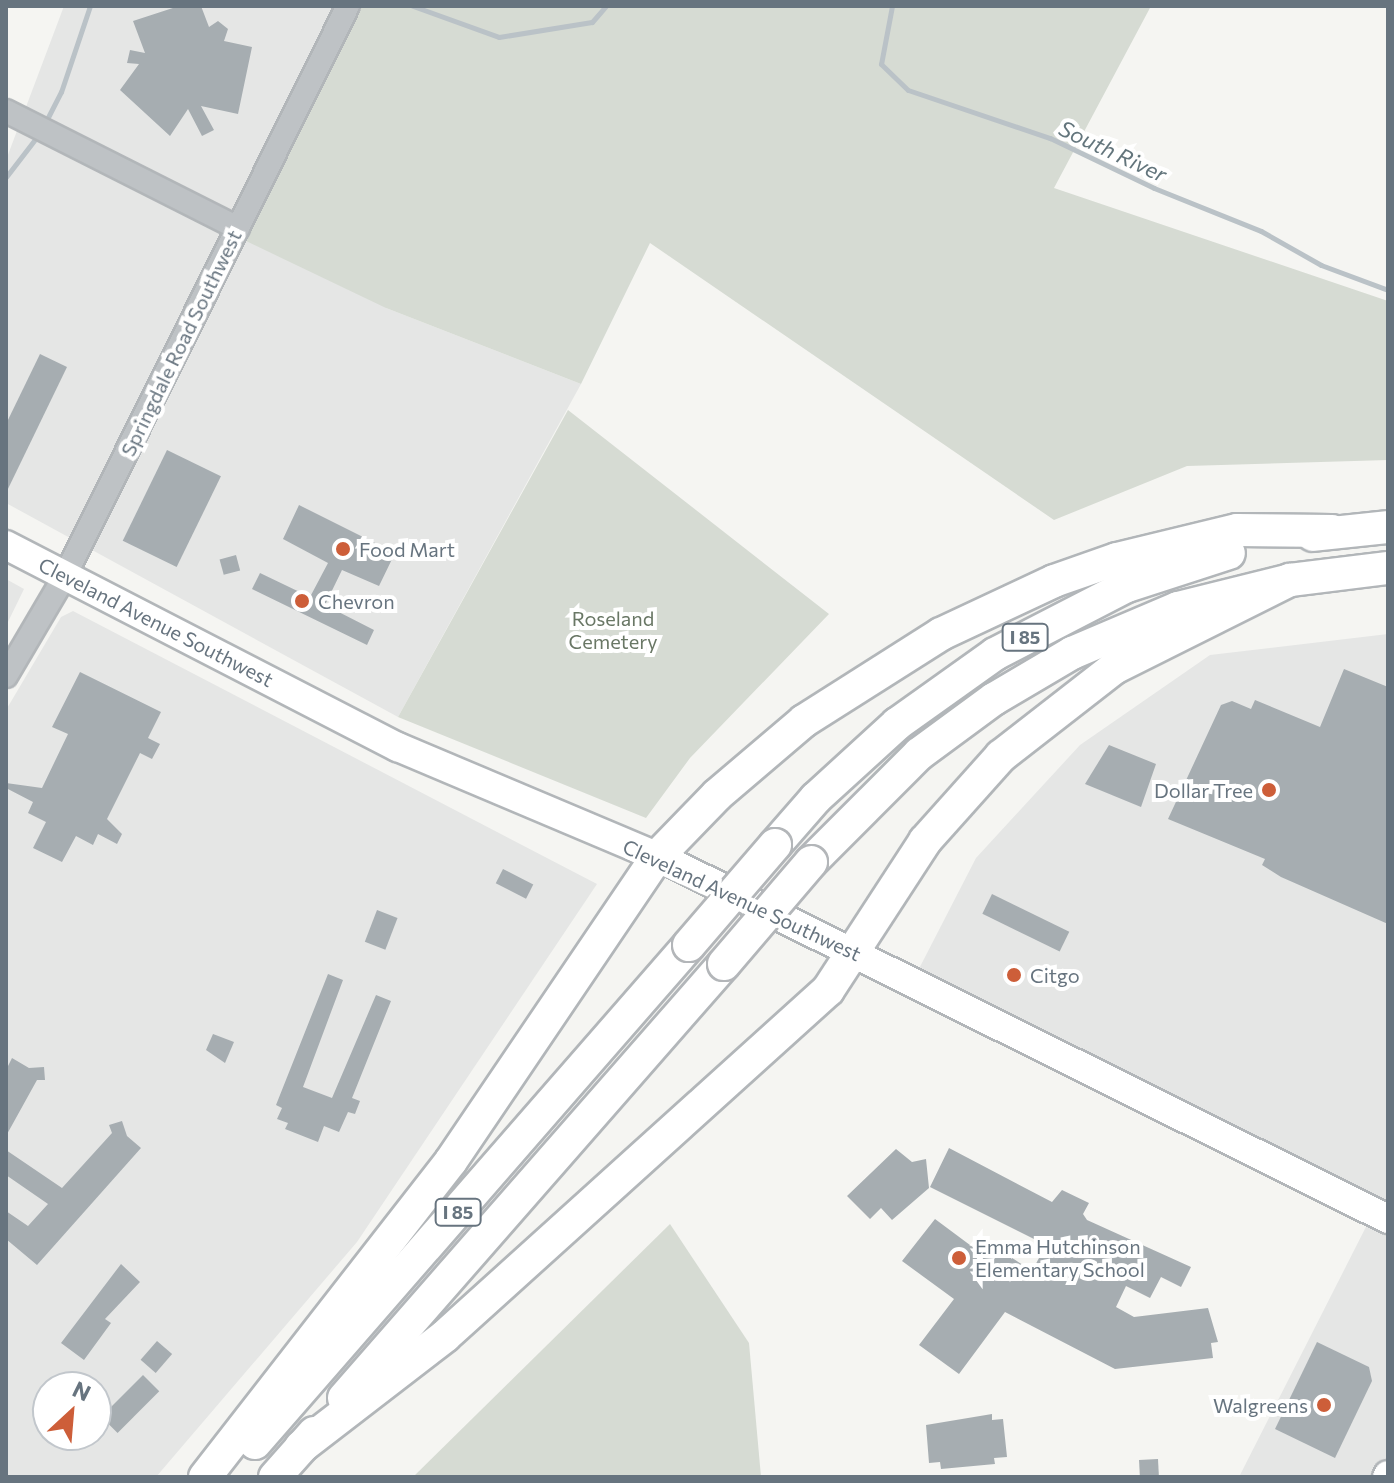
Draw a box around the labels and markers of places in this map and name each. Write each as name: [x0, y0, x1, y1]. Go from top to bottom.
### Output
place label: Food Mart: [359, 537, 455, 561]
marker: Food Mart: [334, 540, 352, 558]
place label: Chevron: [318, 589, 395, 613]
marker: Chevron: [293, 592, 311, 610]
place label: Dollar Tree: [1154, 778, 1253, 802]
marker: Dollar Tree: [1260, 781, 1278, 799]
place label: Citgo: [1030, 963, 1080, 987]
marker: Citgo: [1005, 966, 1023, 984]
place label: Emma Hutchinson Elementary School: [975, 1234, 1145, 1281]
marker: Emma Hutchinson Elementary School: [950, 1249, 968, 1267]
place label: Walgreens: [1213, 1393, 1308, 1417]
marker: Walgreens: [1315, 1396, 1333, 1414]

